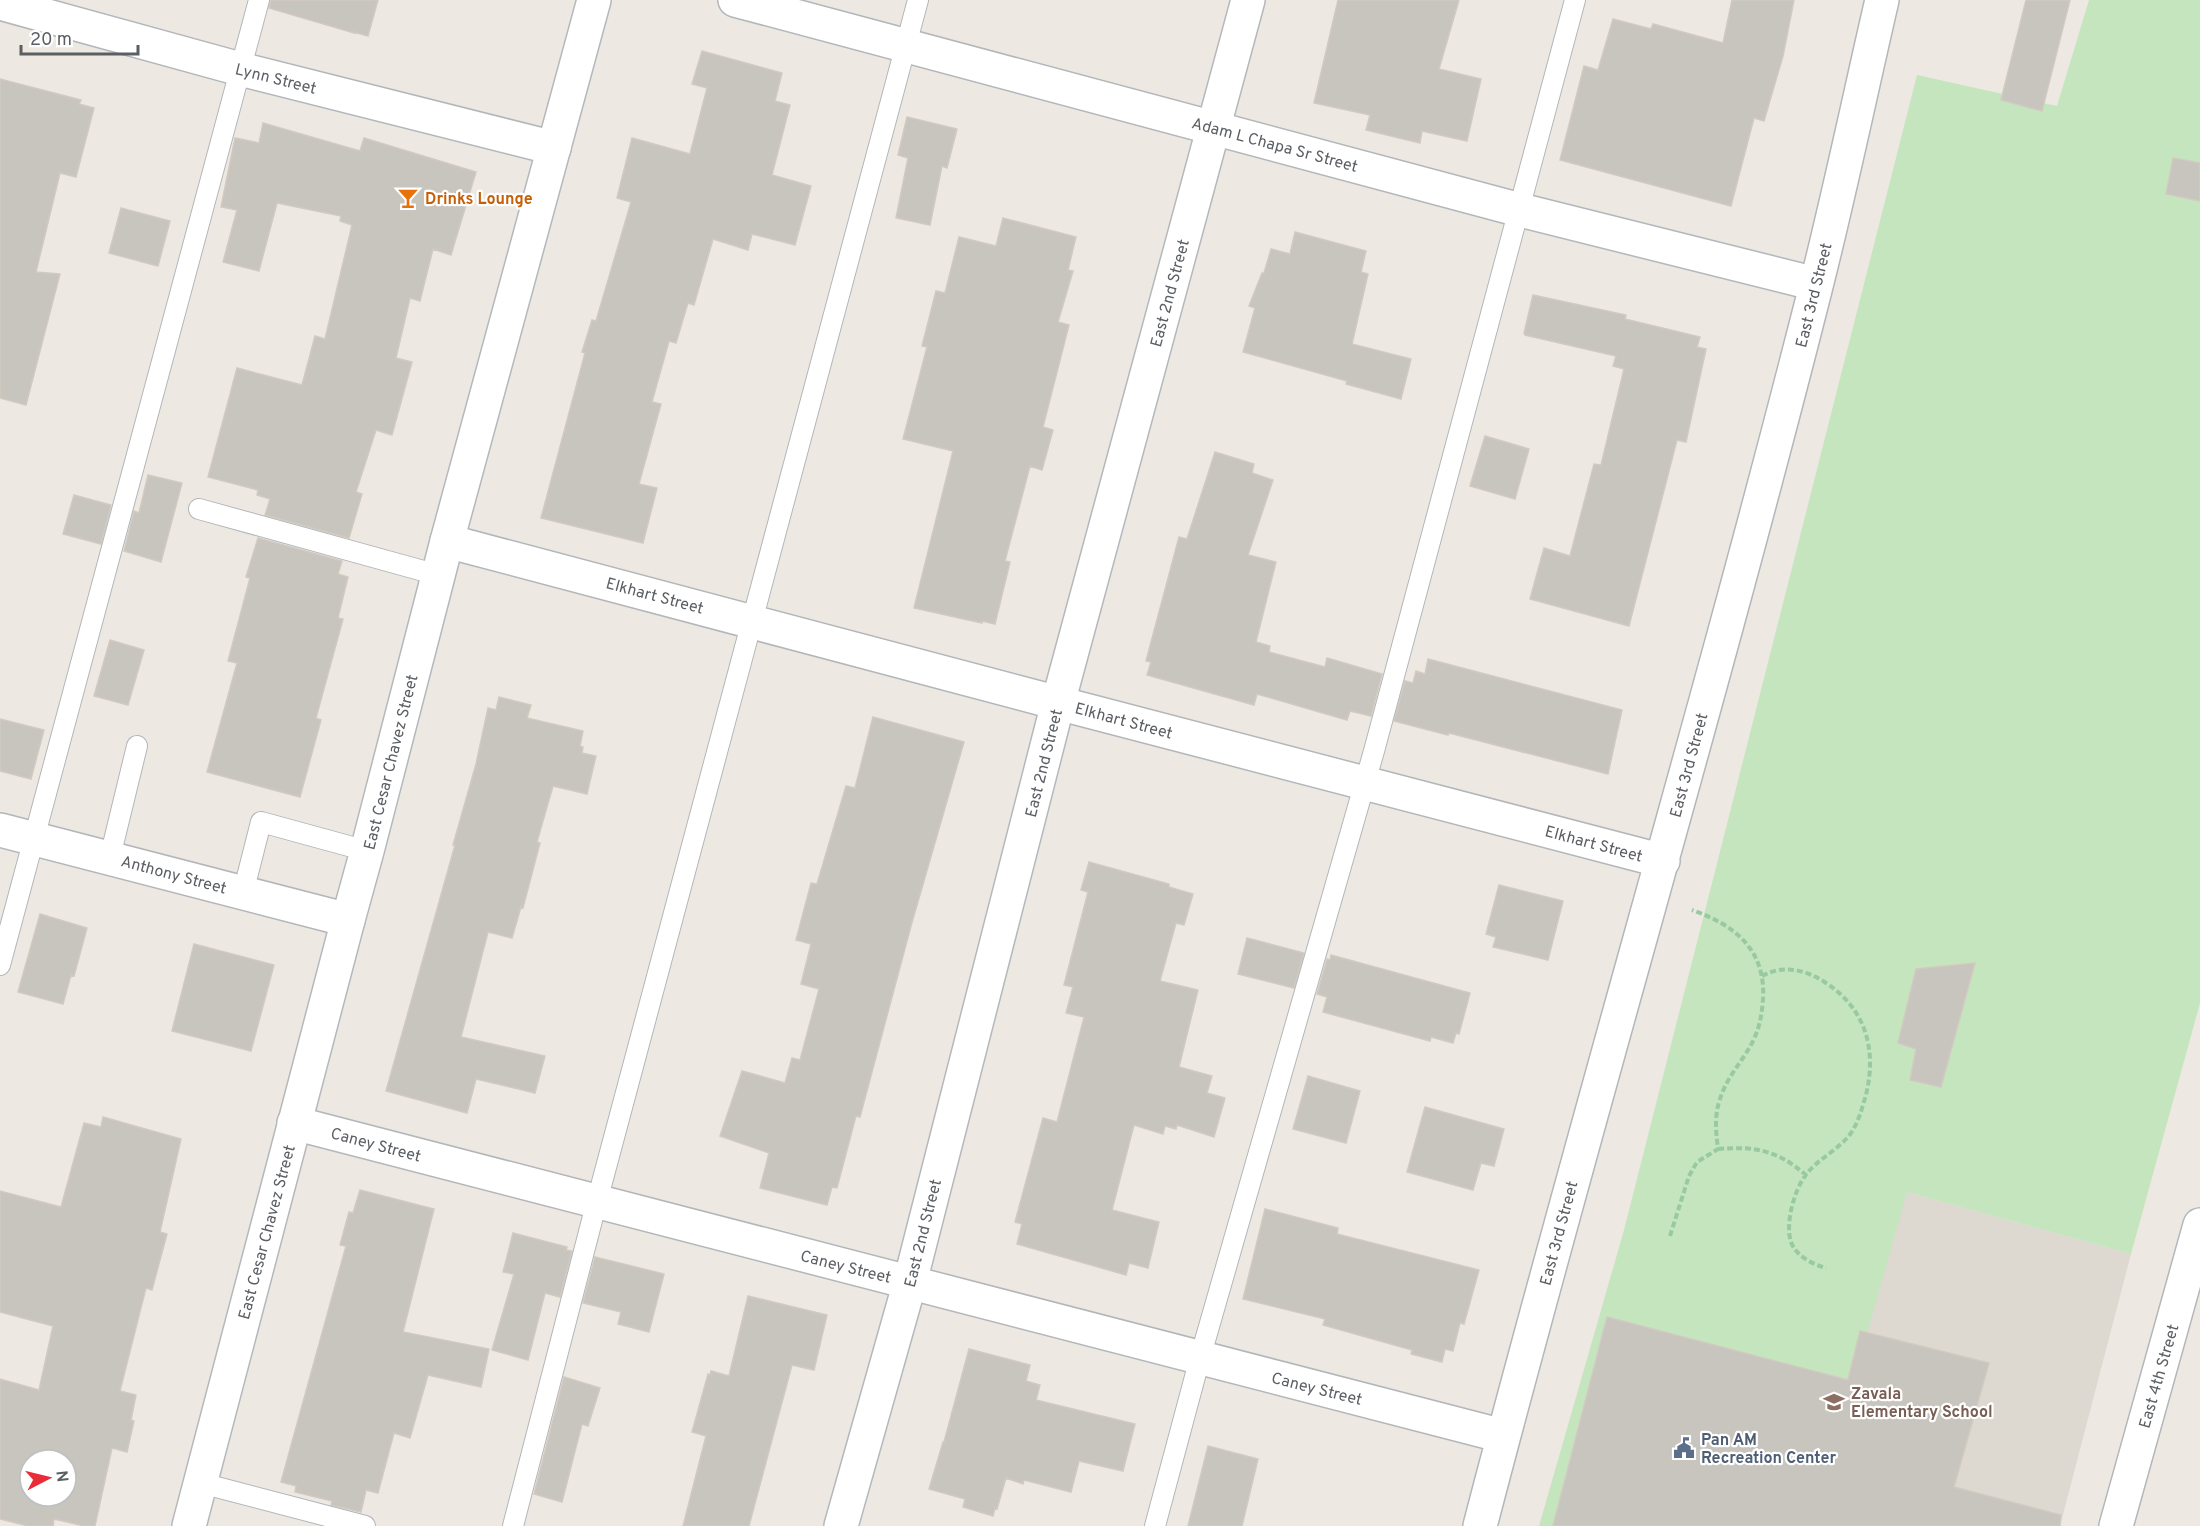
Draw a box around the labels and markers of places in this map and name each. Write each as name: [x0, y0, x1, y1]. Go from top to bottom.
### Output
bar icon: Drinks Lounge: [396, 186, 420, 210]
place label: Drinks Lounge: [425, 190, 533, 210]
place label: Zavala Elementary School: [1851, 1385, 1993, 1423]
school or university icon: Zavala Elementary School: [1822, 1390, 1846, 1414]
place label: Pan AM Recreation Center: [1701, 1431, 1836, 1469]
public building icon: Pan AM Recreation Center: [1672, 1436, 1696, 1460]

